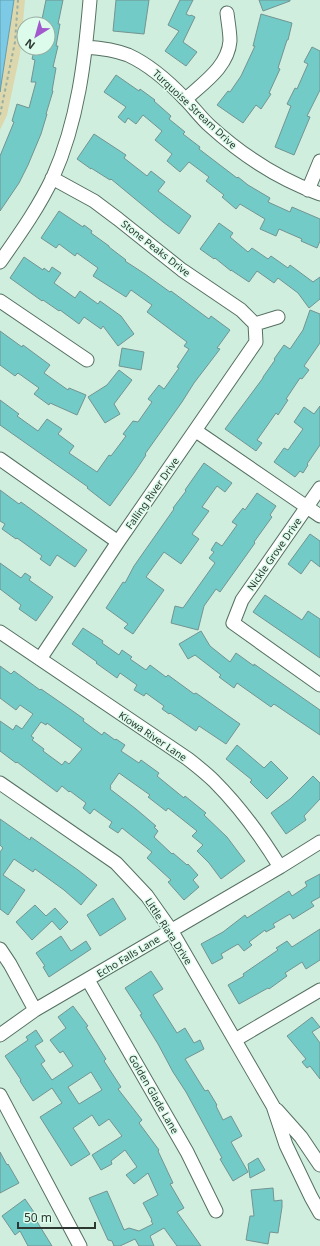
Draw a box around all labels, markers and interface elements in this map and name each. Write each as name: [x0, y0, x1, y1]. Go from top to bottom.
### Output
north arrow: [16, 16, 56, 56]
text: N: [22, 36, 38, 53]
street label: Turquoise Stream Drive: [150, 66, 240, 152]
street label: Stone Peaks Drive: [118, 217, 194, 280]
street label: Falling River Drive: [122, 454, 182, 532]
street label: Nickle Grove Drive: [244, 514, 305, 593]
street label: Kiowa River Lane: [116, 708, 190, 764]
street label: Little Riata Drive: [142, 895, 196, 967]
street label: Echo Falls Lane: [94, 931, 162, 980]
street label: Golden Glade Lane: [126, 1052, 182, 1136]
scale bar: [18, 1204, 95, 1230]
text: 50 m: [24, 1209, 52, 1226]

